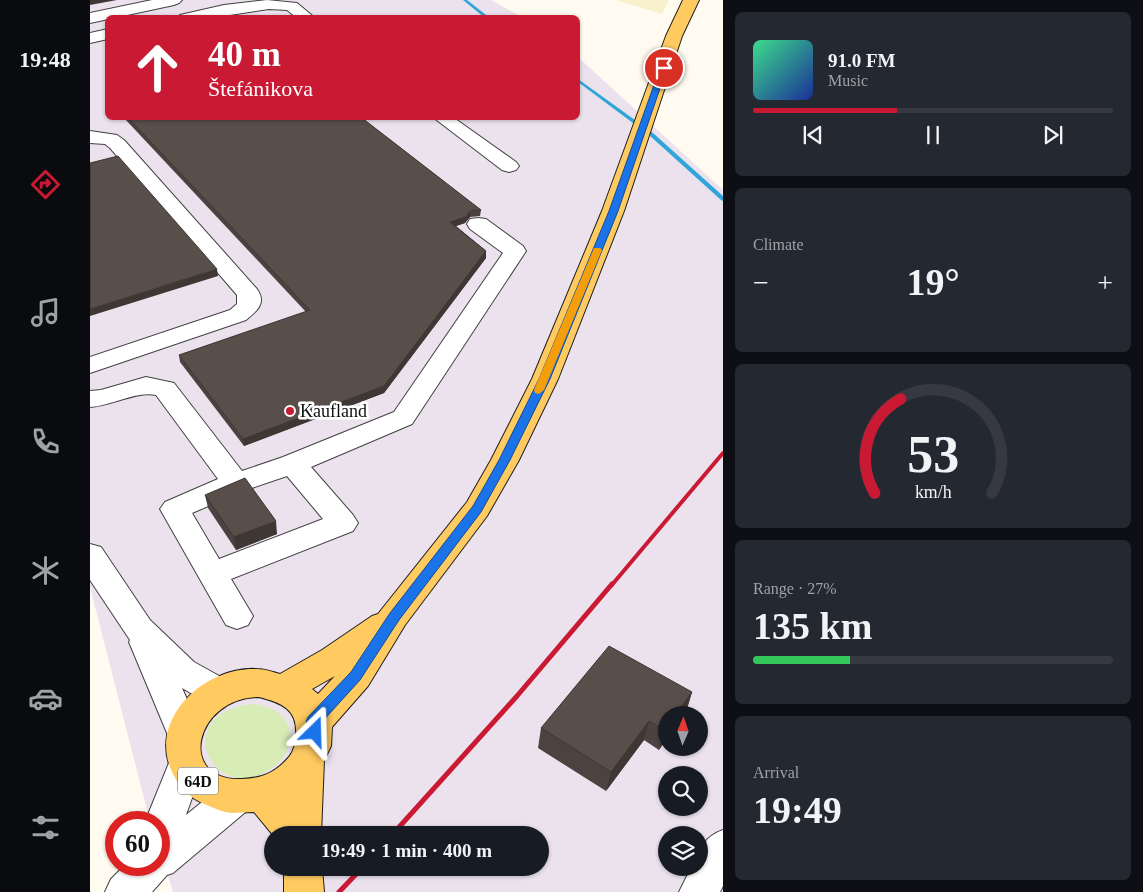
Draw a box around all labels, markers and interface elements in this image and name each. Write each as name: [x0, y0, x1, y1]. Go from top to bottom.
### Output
icon: ahead: [125, 35, 190, 100]
text: 40 m: [208, 35, 281, 74]
text: 19:48: [19, 47, 71, 72]
pin: [643, 47, 685, 89]
text: 91.0 FM: [828, 50, 896, 71]
icon: arrive: [650, 54, 678, 82]
text: Music: [828, 72, 868, 89]
text: Štefánikova: [208, 76, 313, 101]
icon: previous: [799, 121, 827, 149]
icon: pause: [919, 121, 947, 149]
icon: next: [1039, 121, 1067, 149]
icon: directions: [28, 167, 63, 202]
text: Climate: [753, 236, 804, 253]
text: 19°: [906, 261, 960, 303]
text: −: [753, 267, 769, 298]
text: +: [1097, 267, 1113, 298]
icon: music: [28, 295, 63, 330]
place label: Kaufland: [300, 401, 367, 421]
marker: Kaufland: [284, 405, 296, 417]
icon: phone: [28, 424, 63, 459]
text: 53: [907, 426, 959, 483]
text: km/h: [915, 482, 951, 502]
icon: climate: [28, 553, 63, 588]
text: Range · 27%: [753, 580, 837, 597]
text: 135 km: [753, 605, 872, 647]
icon: car: [28, 681, 63, 716]
position arrow: [288, 705, 340, 757]
north arrow: [658, 706, 708, 756]
map controls: [658, 706, 708, 876]
text: Arrival: [753, 764, 799, 781]
button: search: [658, 766, 708, 816]
road number: 64D: [178, 768, 218, 794]
text: 19:49: [753, 789, 842, 831]
icon: filters: [28, 810, 63, 845]
speed limit sign: 60: [105, 811, 170, 876]
button: layers: [658, 826, 708, 876]
text: 19:49 · 1 min · 400 m: [321, 840, 492, 861]

